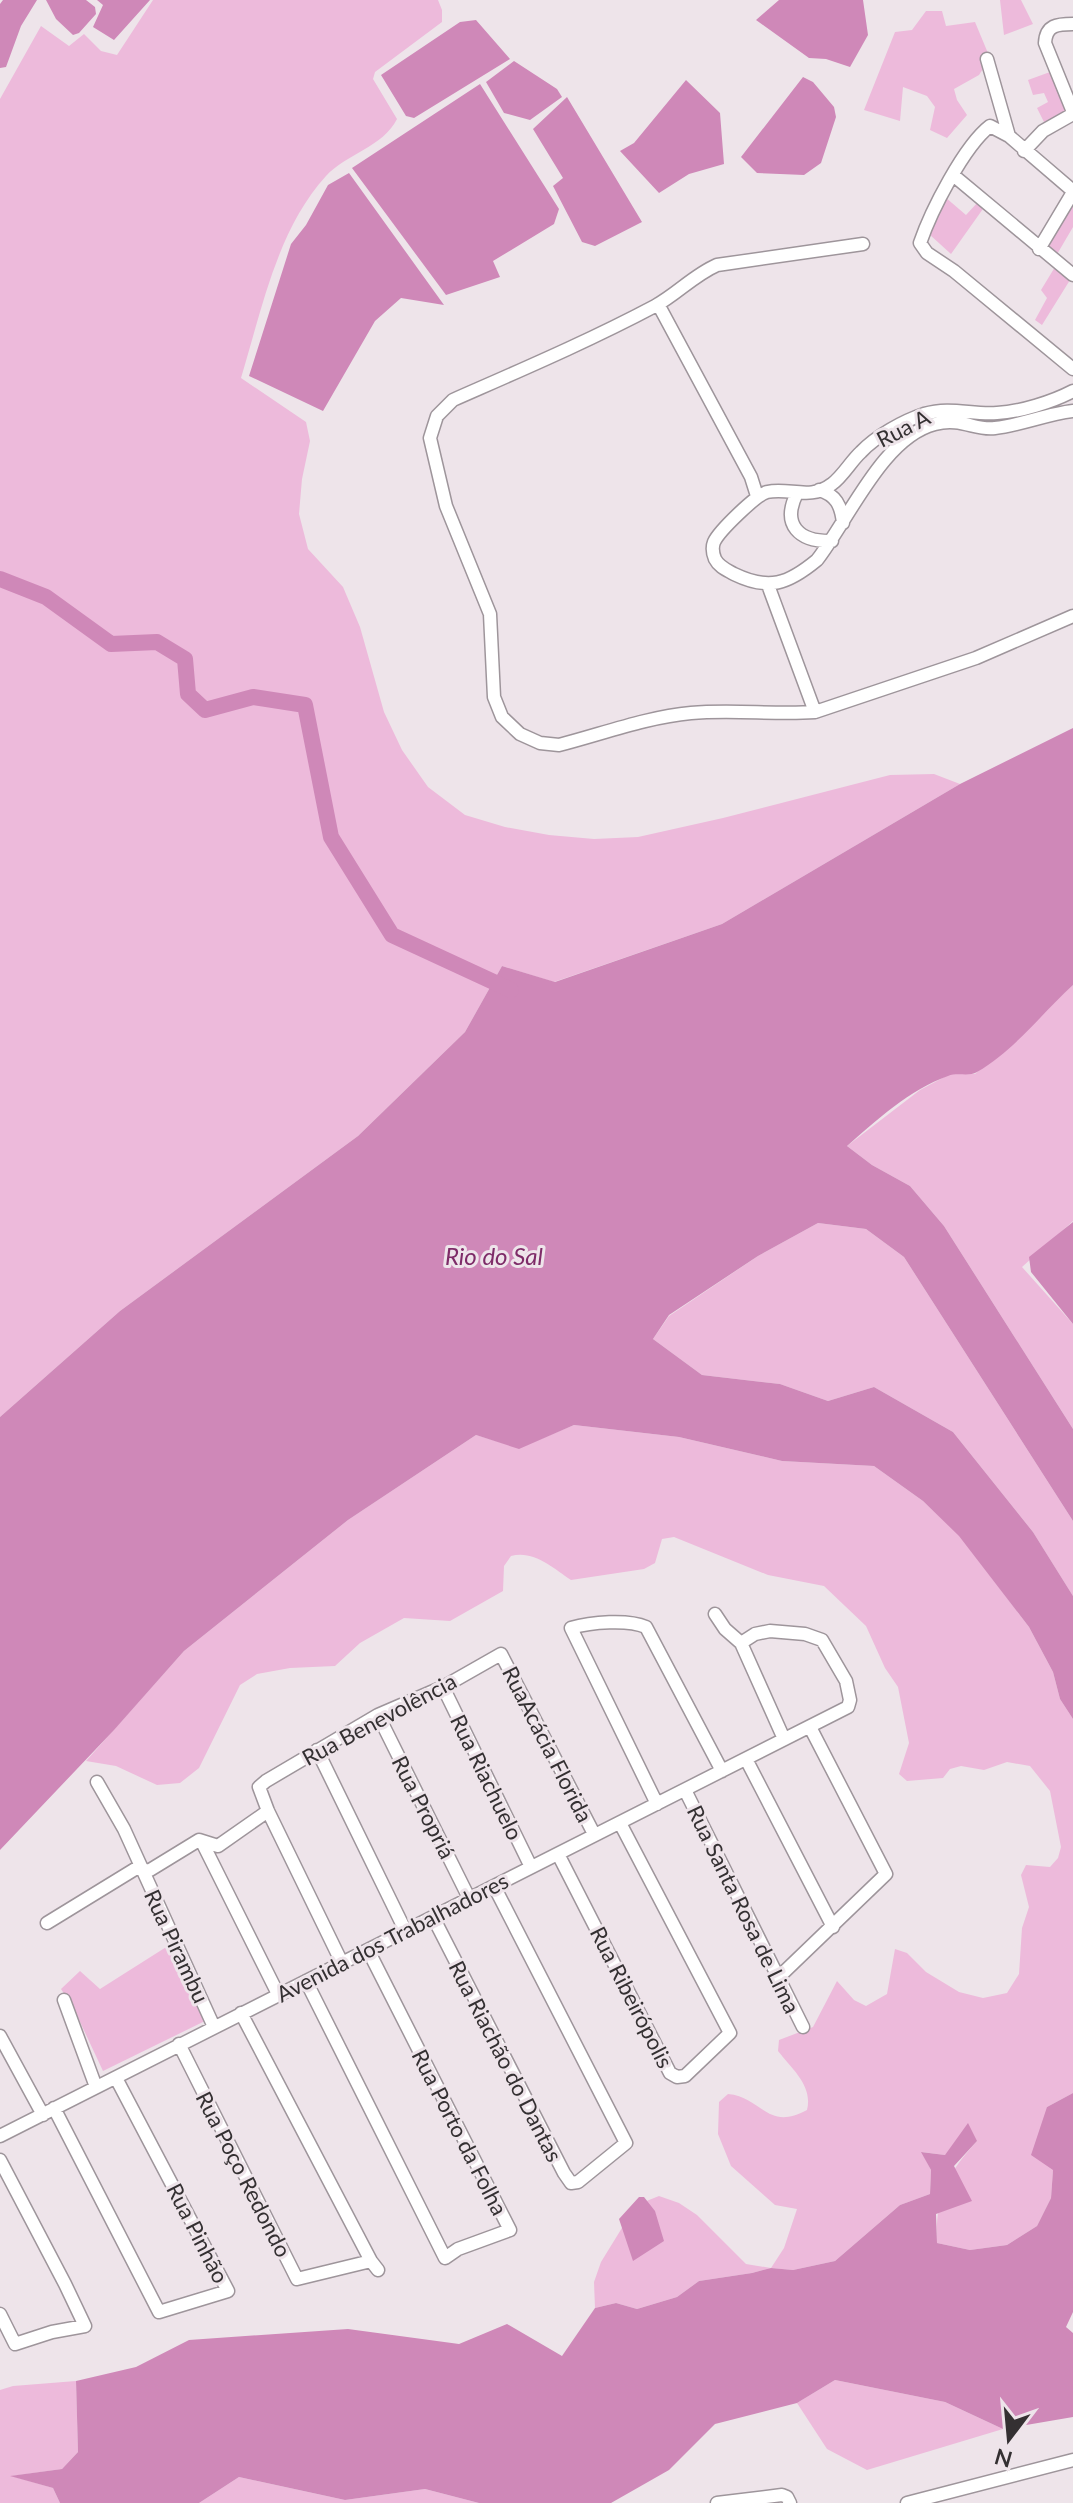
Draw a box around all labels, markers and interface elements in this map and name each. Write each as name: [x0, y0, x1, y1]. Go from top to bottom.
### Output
street label: Rua A: [872, 403, 934, 453]
water label: Rio do Sal: [445, 1241, 544, 1270]
street label: RuaAcácia Florida: [497, 1662, 599, 1826]
street label: Rua Benevolência: [297, 1667, 461, 1771]
street label: Rua Riachuelo: [445, 1710, 529, 1844]
street label: Rua Propriá: [387, 1751, 461, 1863]
street label: Rua Santa Rosa de Lima: [682, 1801, 806, 2017]
street label: Avenida dos Trabalhadores: [271, 1867, 513, 2007]
street label: Rua Pirambu: [139, 1885, 215, 2007]
street label: Rua Ribeirópolis: [585, 1922, 679, 2072]
street label: Rua Riachão do Dantas: [444, 1956, 568, 2166]
street label: Rua Porto da Folha: [407, 2045, 513, 2219]
street label: Rua Poço Redondo: [191, 2087, 297, 2261]
street label: Rua Pinhão: [161, 2179, 235, 2287]
north arrow: [969, 2399, 1049, 2479]
text: N: [991, 2443, 1015, 2474]

